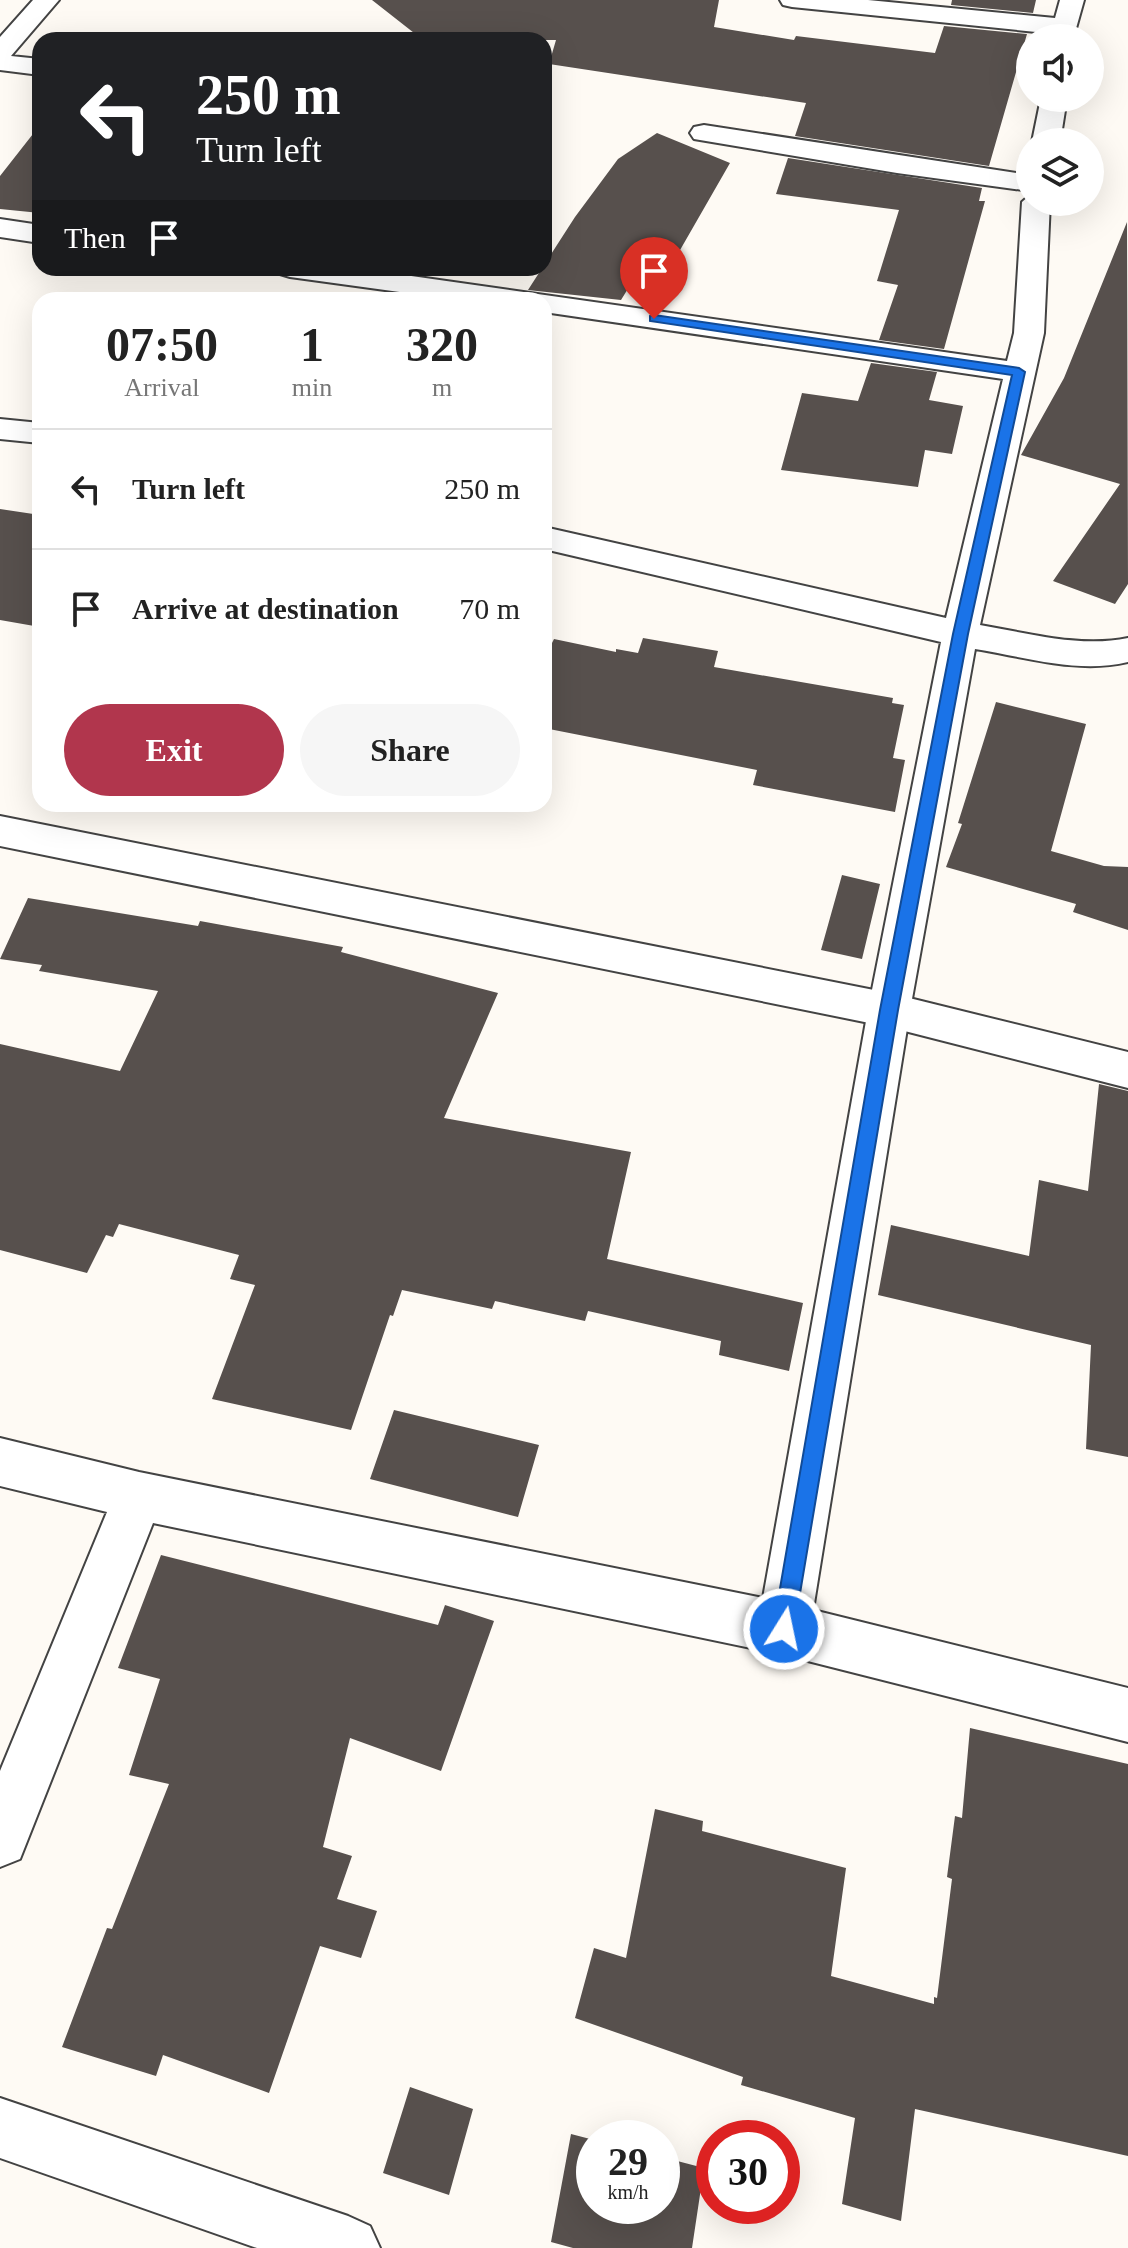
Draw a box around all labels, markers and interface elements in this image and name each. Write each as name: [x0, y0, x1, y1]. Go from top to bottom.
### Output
map controls: [1016, 24, 1104, 216]
button: sound: [1016, 24, 1104, 112]
icon: left: [64, 64, 168, 168]
text: 250 m: [196, 64, 341, 126]
button: layers: [1016, 128, 1104, 216]
text: Turn left: [196, 130, 322, 170]
icon: arrive: [142, 216, 186, 260]
text: Then: [64, 221, 126, 254]
pin: [620, 237, 688, 319]
icon: arrive: [632, 249, 676, 293]
text: 07:50: [106, 318, 218, 371]
text: 1: [300, 318, 324, 371]
text: 320: [406, 318, 478, 371]
text: Arrival: [124, 373, 199, 402]
text: min: [292, 373, 332, 402]
text: m: [432, 373, 452, 402]
icon: left: [64, 467, 108, 511]
text: Turn left: [132, 472, 245, 505]
text: 250 m: [444, 472, 520, 505]
icon: arrive: [64, 587, 108, 631]
text: Arrive at destination: [132, 592, 399, 625]
text: 70 m: [459, 592, 520, 625]
button: Exit: [64, 704, 284, 796]
button: Share: [300, 704, 520, 796]
position arrow: [742, 1587, 826, 1671]
speed limit sign: 30: [696, 2120, 800, 2224]
text: 29: [608, 2139, 648, 2184]
text: km/h: [607, 2181, 649, 2203]

